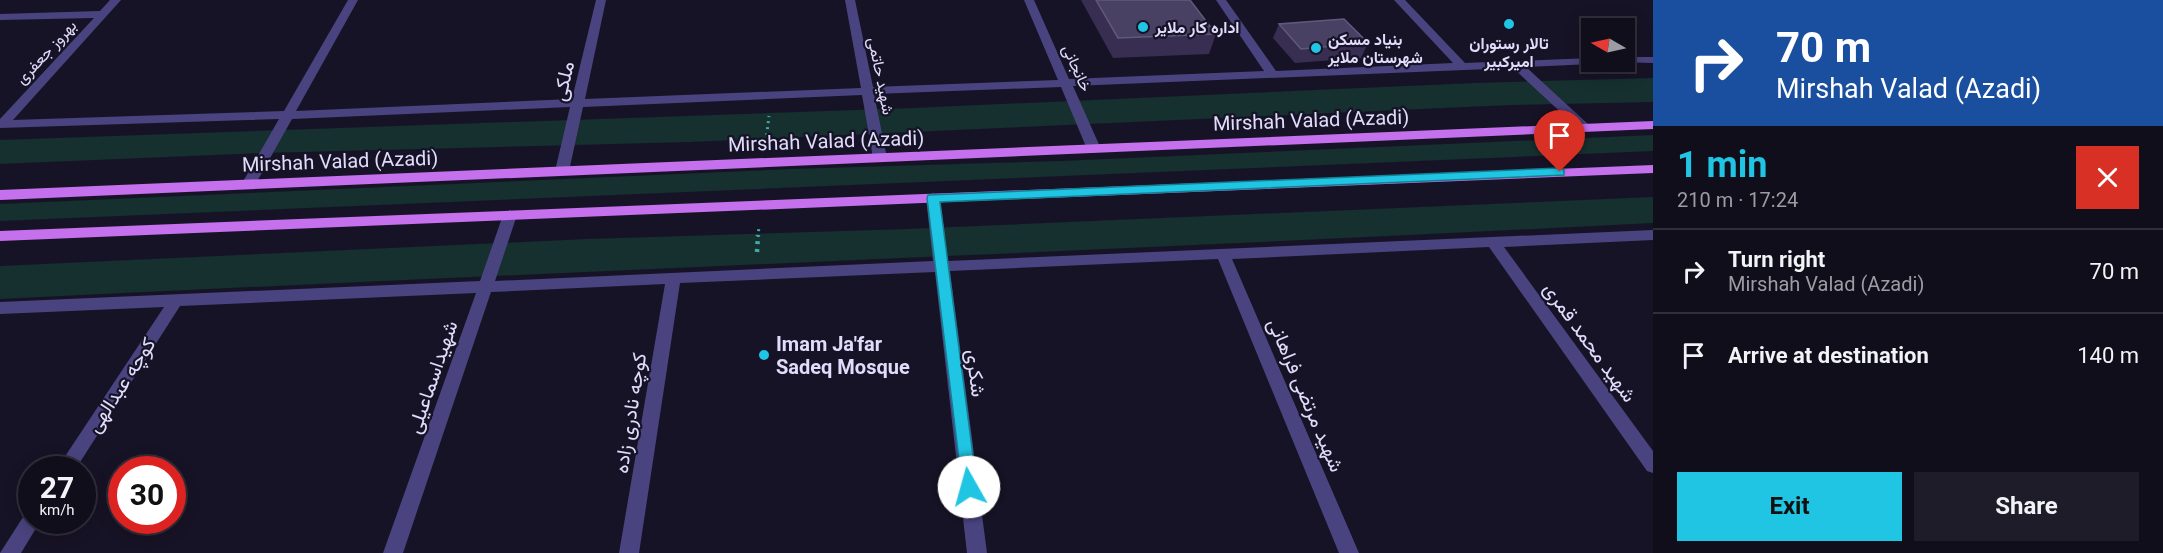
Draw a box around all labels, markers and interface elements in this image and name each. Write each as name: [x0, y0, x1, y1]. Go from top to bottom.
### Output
street label: بهروز جعفری: [12, 16, 81, 89]
marker: تالار رستوران امیرکبیر: [1502, 17, 1516, 31]
place label: اداره کار ملایر: [1154, 18, 1240, 38]
north arrow: [1581, 18, 1635, 72]
map controls: [1581, 18, 1635, 72]
marker: اداره کار ملایر: [1136, 20, 1150, 34]
text: 70 m: [1776, 23, 1871, 72]
icon: right: [1677, 24, 1755, 102]
place label: بنیاد مسکن شهرستان ملایر: [1327, 30, 1423, 68]
place label: تالار رستوران امیرکبیر: [1469, 34, 1549, 72]
street label: شهید حاتمی: [863, 36, 898, 117]
marker: بنیاد مسکن شهرستان ملایر: [1309, 41, 1323, 55]
street label: خانجانی: [1057, 42, 1096, 95]
street label: ملکی: [547, 59, 579, 103]
text: Mirshah Valad (Azadi): [1776, 73, 2041, 105]
street label: Mirshah Valad (Azadi): [1212, 105, 1410, 135]
pin: [1534, 110, 1585, 172]
icon: arrive: [1543, 119, 1576, 152]
street label: Mirshah Valad (Azadi): [727, 126, 925, 156]
text: 1 min: [1677, 144, 1768, 186]
street label: Mirshah Valad (Azadi): [241, 146, 439, 176]
button: close: [2076, 146, 2139, 209]
text: 210 m · 17:24: [1677, 188, 1798, 212]
text: Turn right: [1728, 247, 1825, 272]
icon: right: [1677, 255, 1710, 288]
text: 70 m: [2090, 259, 2139, 284]
text: Mirshah Valad (Azadi): [1728, 272, 1924, 296]
street label: شهید محمد قمری: [1538, 277, 1642, 407]
street label: شهید مرتضی فراهانی: [1262, 314, 1349, 476]
street label: شهیداسماعیلی: [401, 317, 463, 437]
place label: Imam Ja'far Sadeq Mosque: [776, 332, 910, 379]
street label: کوچه عبدالهی: [81, 333, 162, 438]
icon: arrive: [1677, 339, 1710, 372]
text: Arrive at destination: [1728, 343, 1929, 368]
text: 140 m: [2077, 343, 2139, 368]
marker: Imam Ja'far Sadeq Mosque: [757, 348, 771, 362]
street label: شکری: [960, 348, 991, 398]
street label: کوچه نادری زاده: [609, 351, 653, 475]
position arrow: [937, 455, 1001, 519]
speed limit sign: 30: [108, 456, 186, 534]
text: 27: [40, 470, 74, 505]
button: Exit: [1677, 472, 1902, 541]
button: Share: [1914, 472, 2139, 541]
text: km/h: [39, 501, 75, 519]

